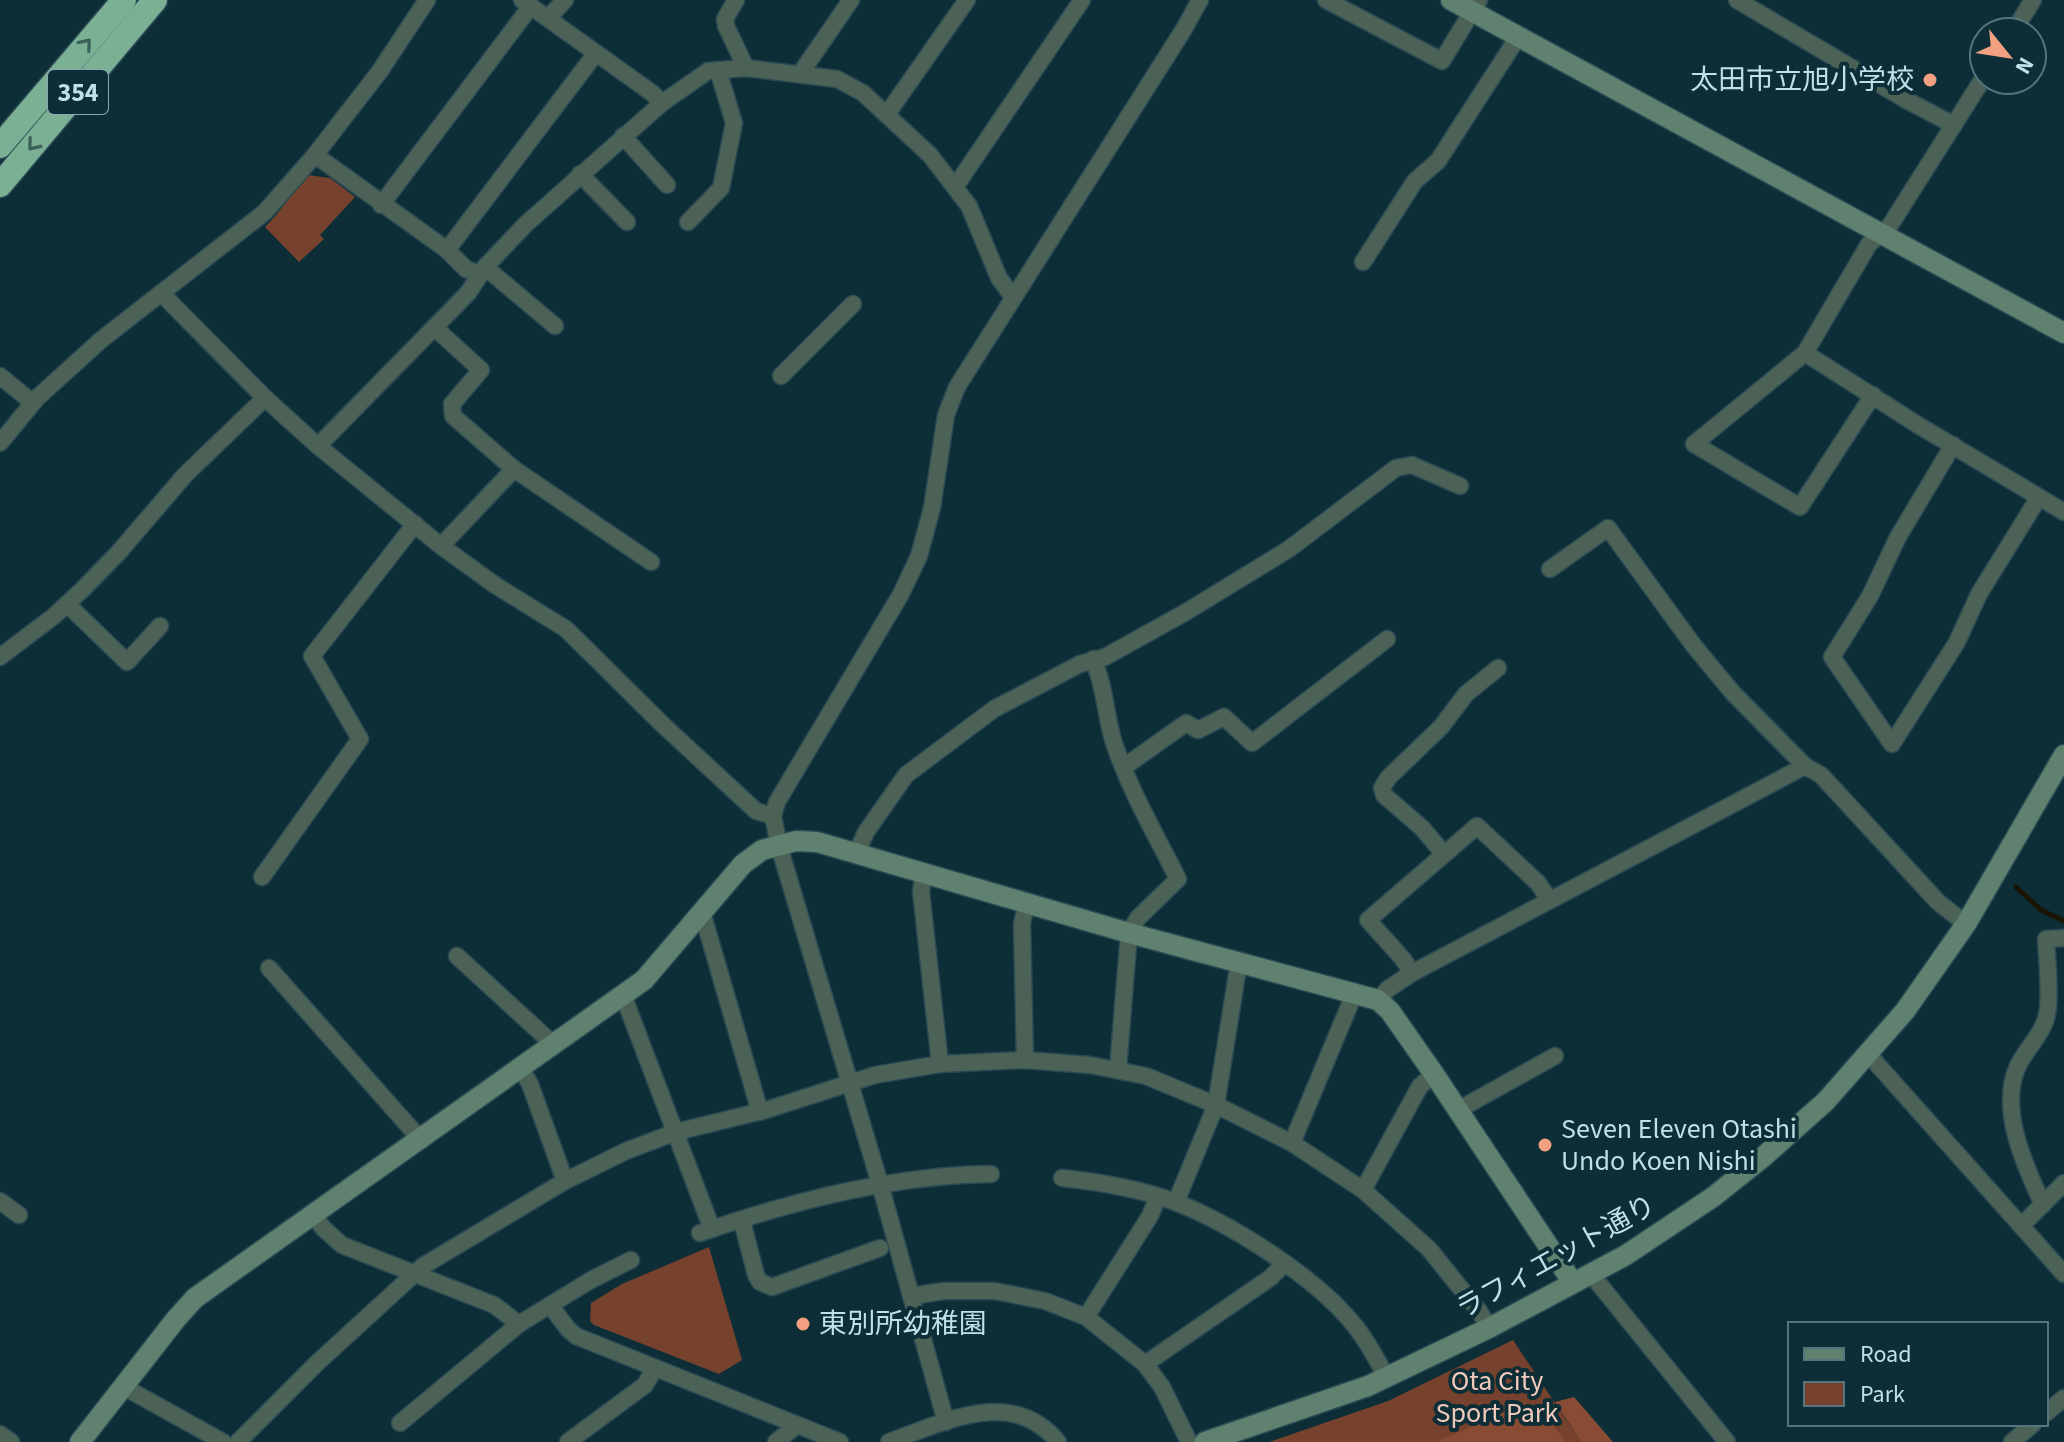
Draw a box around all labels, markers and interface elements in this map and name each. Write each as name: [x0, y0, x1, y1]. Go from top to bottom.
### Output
north arrow: [1968, 16, 2048, 96]
one-way arrow: [76, 38, 91, 53]
text: N: [2007, 51, 2042, 80]
place label: 太田市立旭小学校: [1690, 60, 1914, 100]
road number: 354: [48, 70, 108, 114]
marker: 太田市立旭小学校: [1921, 71, 1939, 89]
one-way arrow: [28, 136, 43, 151]
place label: Seven Eleven Otashi Undo Koen Nishi: [1561, 1109, 1797, 1181]
marker: Seven Eleven Otashi Undo Koen Nishi: [1536, 1136, 1554, 1154]
street label: ラフィエット通り: [1449, 1185, 1663, 1329]
place label: 東別所幼稚園: [819, 1304, 987, 1344]
marker: 東別所幼稚園: [794, 1315, 812, 1333]
legend: [1788, 1322, 2048, 1426]
text: Road: [1860, 1337, 1912, 1372]
park label: Ota City Sport Park: [1436, 1361, 1559, 1433]
text: Park: [1860, 1377, 1905, 1412]

